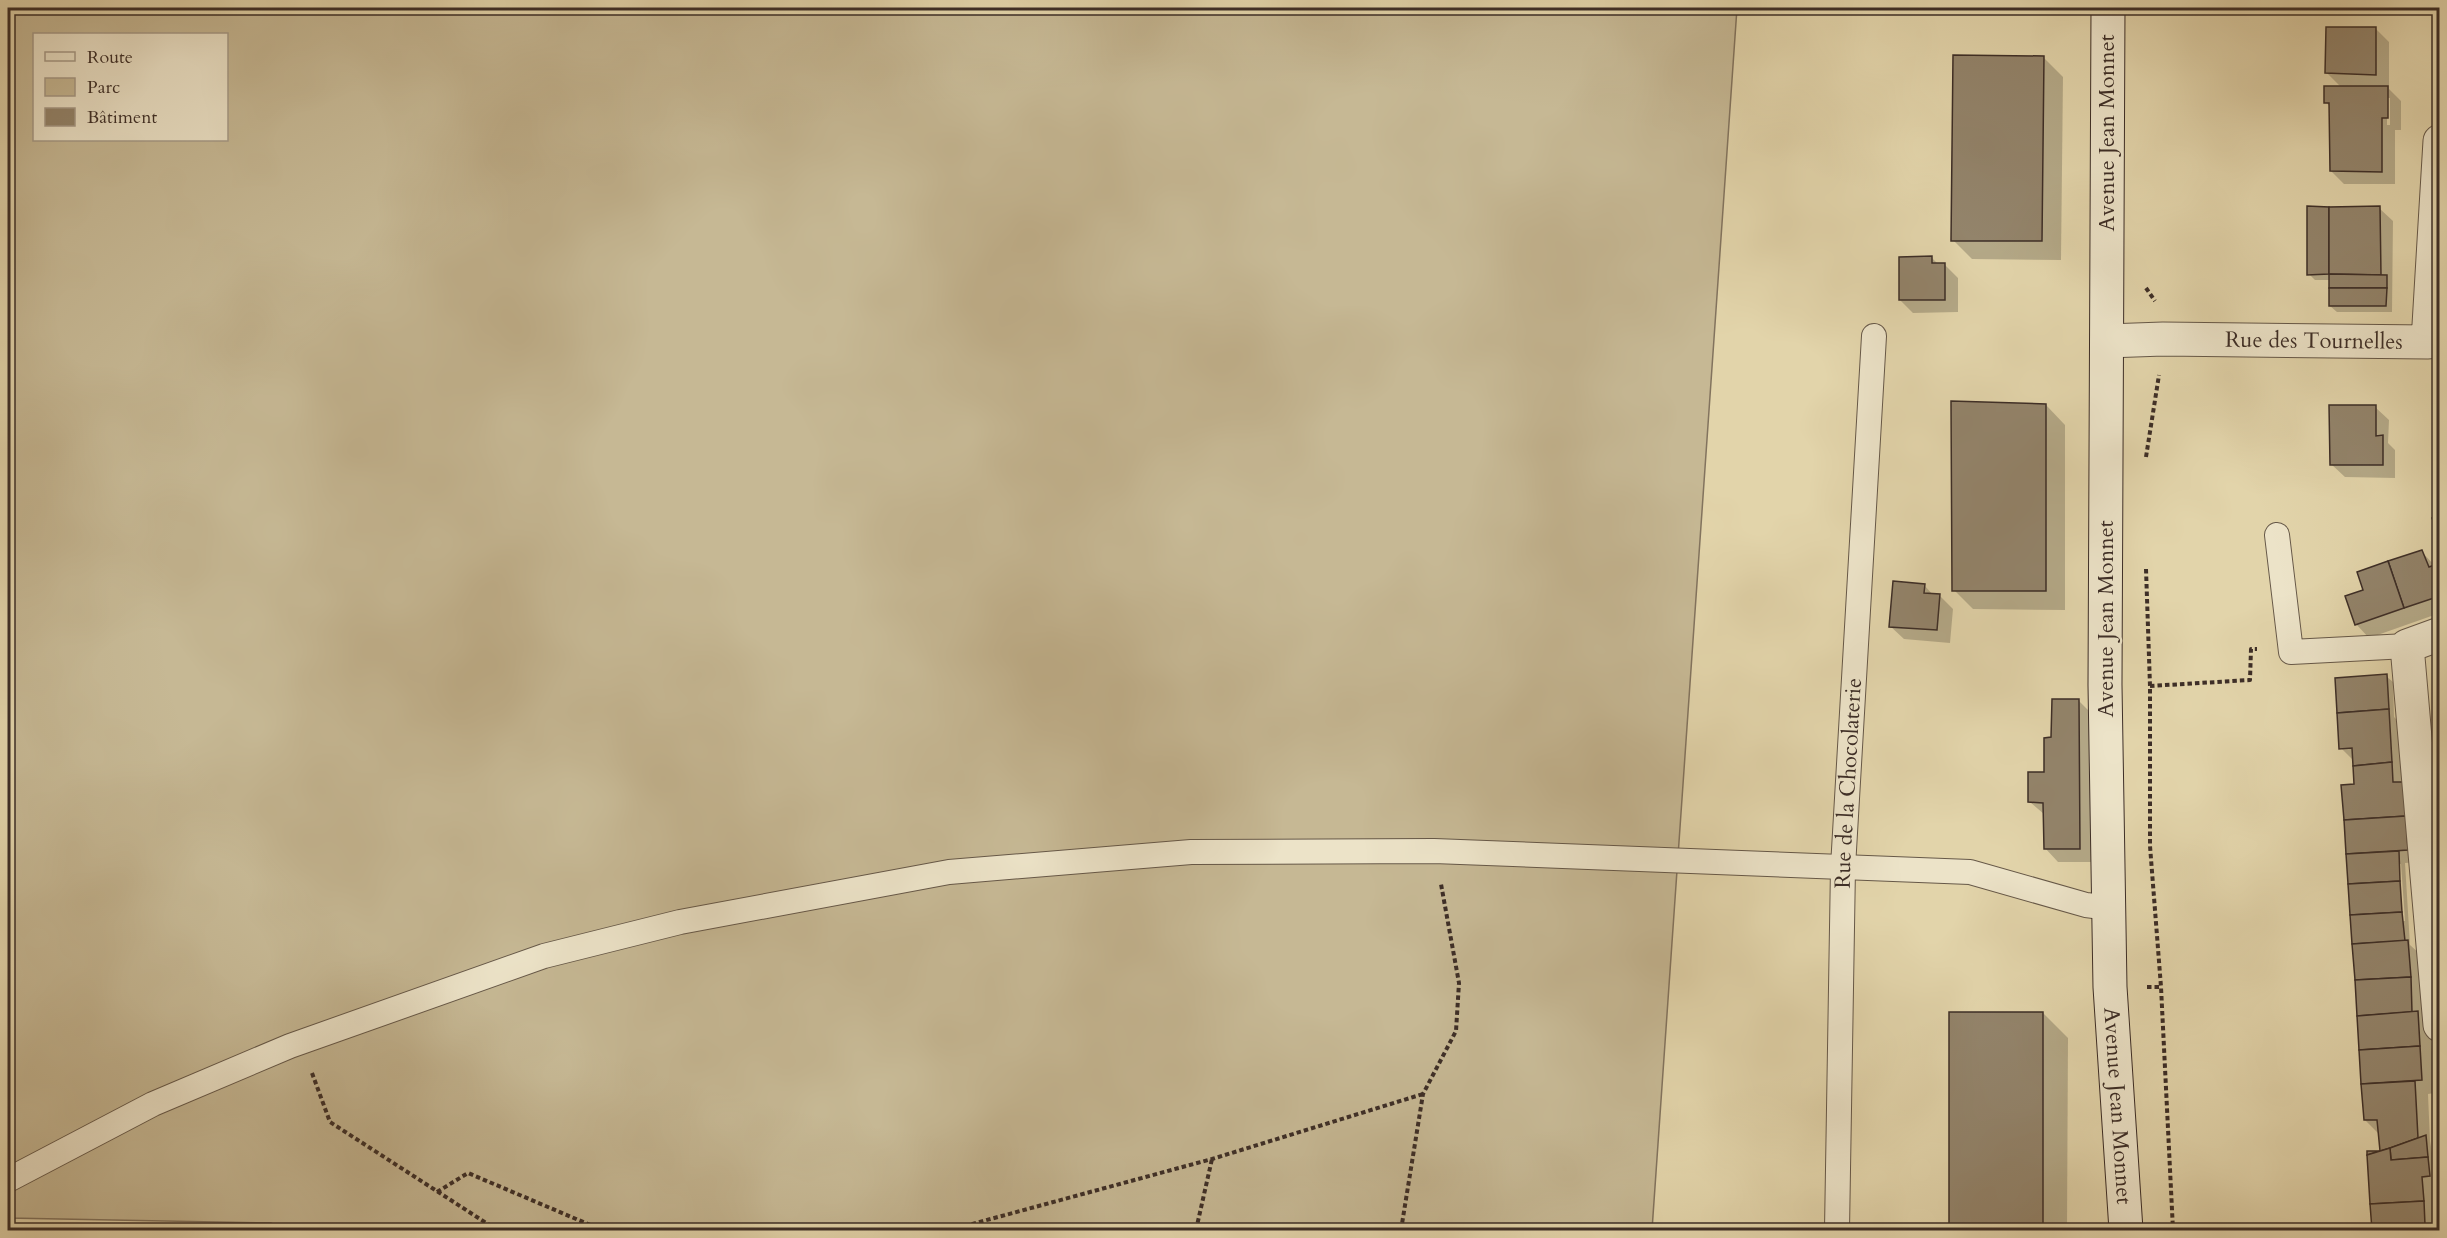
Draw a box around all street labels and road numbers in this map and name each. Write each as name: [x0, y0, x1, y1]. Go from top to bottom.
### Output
street label: Avenue Jean Monnet: [2092, 34, 2122, 232]
street label: Rue des Tournelles: [2225, 325, 2403, 357]
street label: Avenue Jean Monnet: [2091, 520, 2121, 718]
street label: Rue de la Chocolaterie: [1828, 677, 1869, 889]
street label: Avenue Jean Monnet: [2096, 1006, 2139, 1205]

